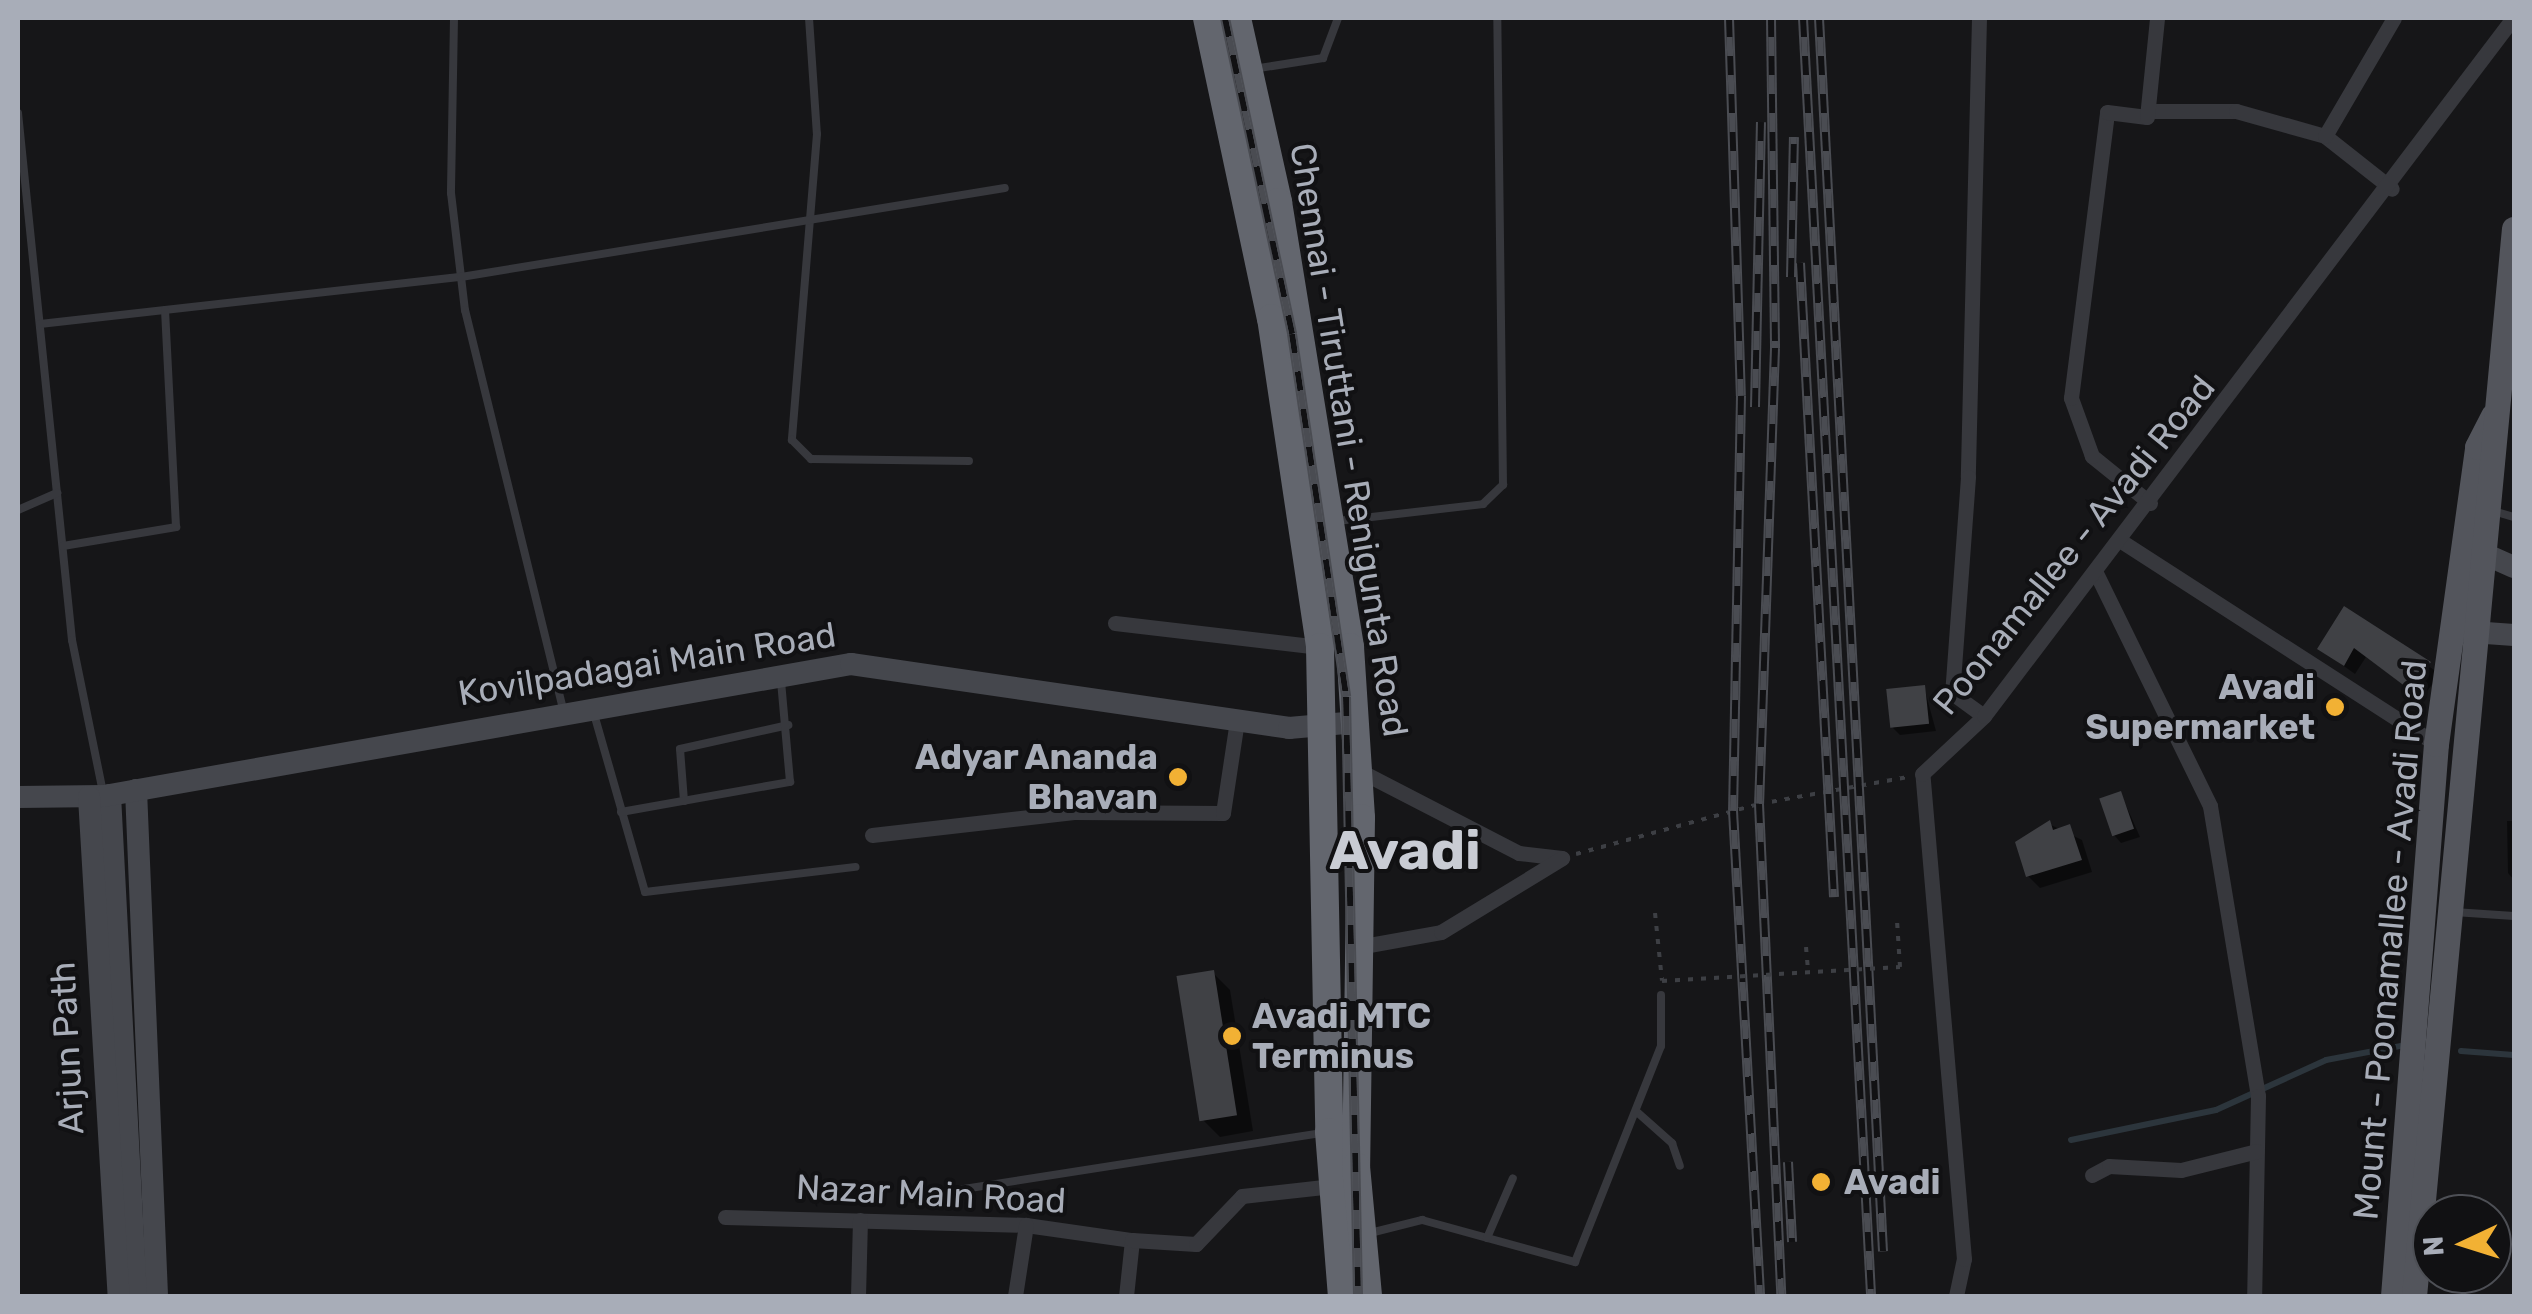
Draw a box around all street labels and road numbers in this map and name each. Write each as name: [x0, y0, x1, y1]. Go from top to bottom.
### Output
street label: Chennai - Tiruttani - Renigunta Road: [1281, 140, 1417, 740]
street label: Poonamallee - Avadi Road: [1924, 367, 2224, 723]
street label: Kovilpadagai Main Road: [455, 613, 839, 715]
street label: Mount - Poonamallee - Avadi Road: [2345, 658, 2435, 1222]
street label: Arjun Path: [42, 961, 92, 1135]
street label: Nazar Main Road: [795, 1166, 1067, 1222]

